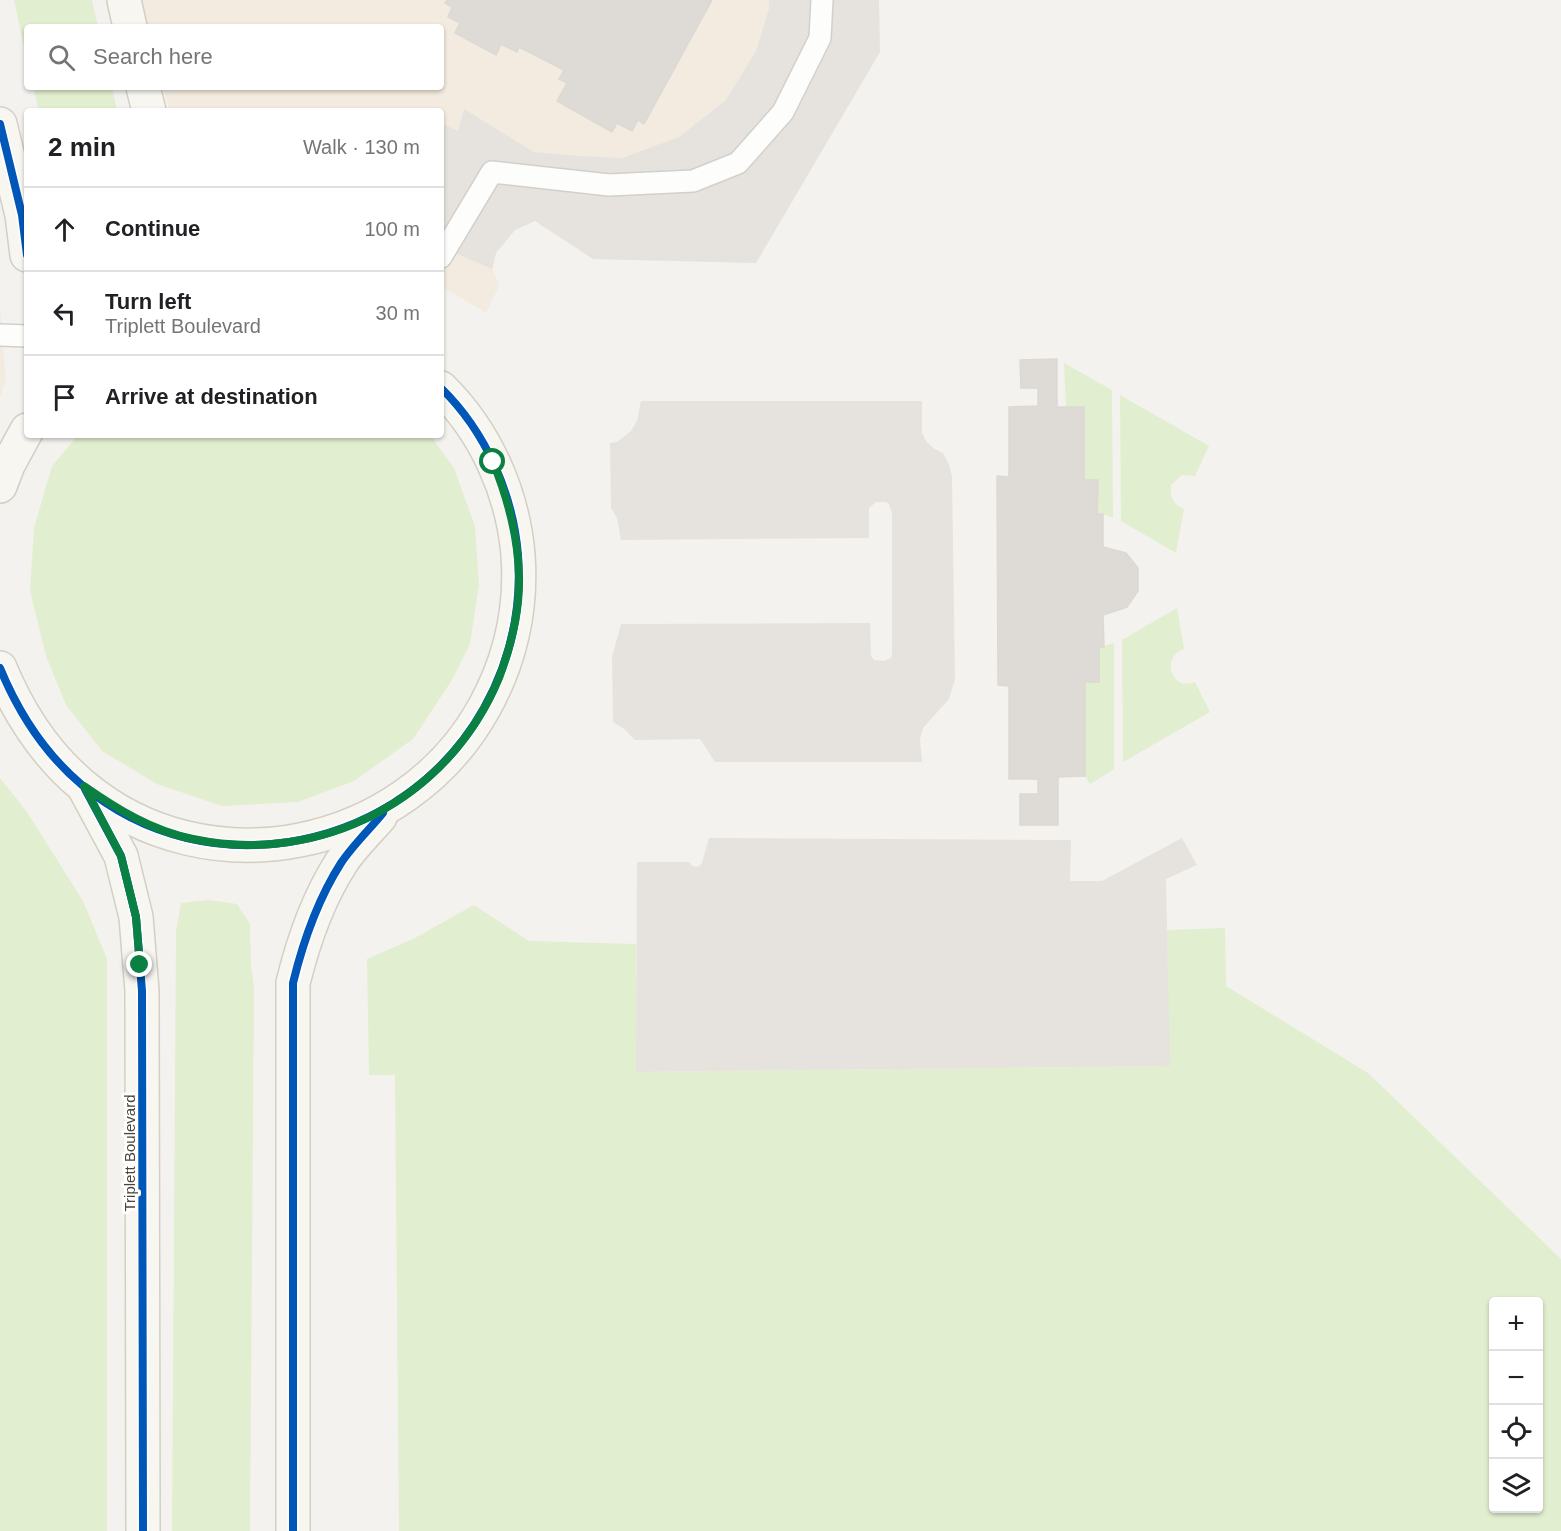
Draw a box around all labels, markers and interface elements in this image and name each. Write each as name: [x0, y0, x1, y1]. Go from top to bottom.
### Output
search box: [24, 24, 444, 90]
icon: search: [45, 41, 78, 74]
text: Search here: [93, 44, 213, 69]
text: 2 min: [48, 132, 116, 162]
text: Walk · 130 m: [303, 136, 420, 158]
icon: ahead: [48, 213, 81, 246]
text: Continue: [105, 216, 200, 241]
text: 100 m: [364, 218, 420, 240]
text: Turn left: [105, 289, 191, 314]
icon: left: [48, 297, 81, 330]
text: 30 m: [376, 302, 420, 324]
text: Triplett Boulevard: [105, 315, 261, 337]
icon: arrive: [48, 381, 81, 414]
text: Arrive at destination: [105, 384, 318, 409]
route start: [479, 448, 505, 474]
route end: [126, 951, 152, 977]
street label: Triplett Boulevard: [121, 1095, 138, 1212]
map controls: [1489, 1297, 1543, 1513]
button: +: [1489, 1297, 1543, 1351]
button: −: [1489, 1351, 1543, 1405]
button: locate: [1489, 1405, 1543, 1459]
button: layers: [1489, 1459, 1543, 1513]

